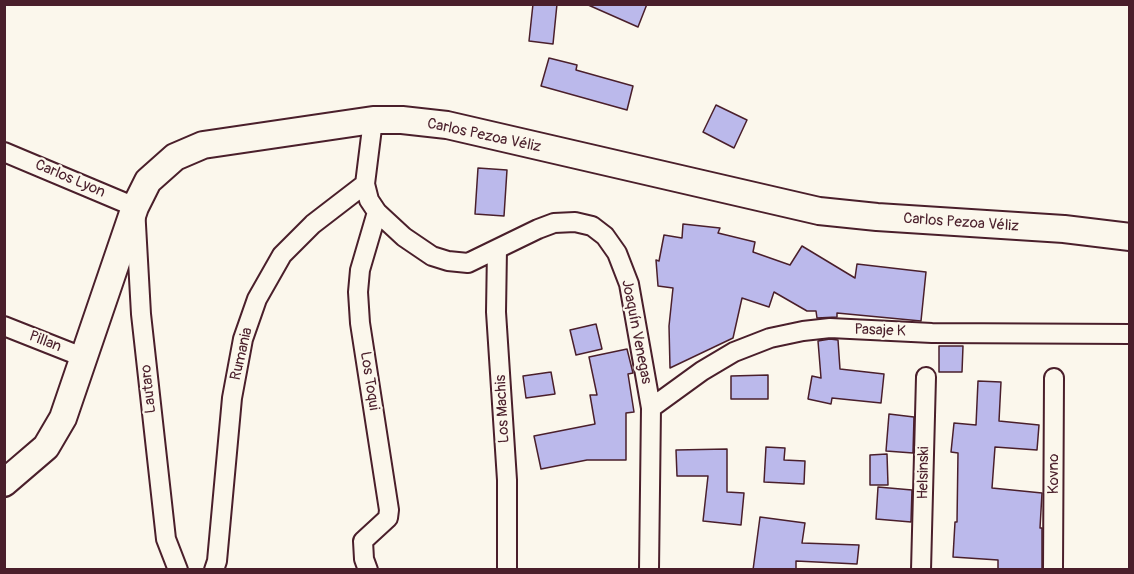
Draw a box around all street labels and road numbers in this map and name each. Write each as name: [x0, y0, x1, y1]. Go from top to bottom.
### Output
street label: Carlos Pezoa Véliz: [425, 115, 543, 157]
street label: Carlos Lyon: [32, 156, 108, 202]
street label: Carlos Pezoa Véliz: [903, 210, 1019, 236]
street label: Joaquín Venegas: [617, 278, 655, 386]
street label: Pasaje K: [854, 321, 906, 341]
street label: Rumania: [227, 326, 257, 382]
street label: Pillan: [26, 328, 64, 356]
street label: Los Toqui: [355, 350, 383, 412]
street label: Lautaro: [137, 364, 161, 414]
street label: Los Machis: [492, 374, 514, 444]
street label: Helsinski: [915, 446, 933, 500]
street label: Kovno: [1045, 454, 1063, 494]

